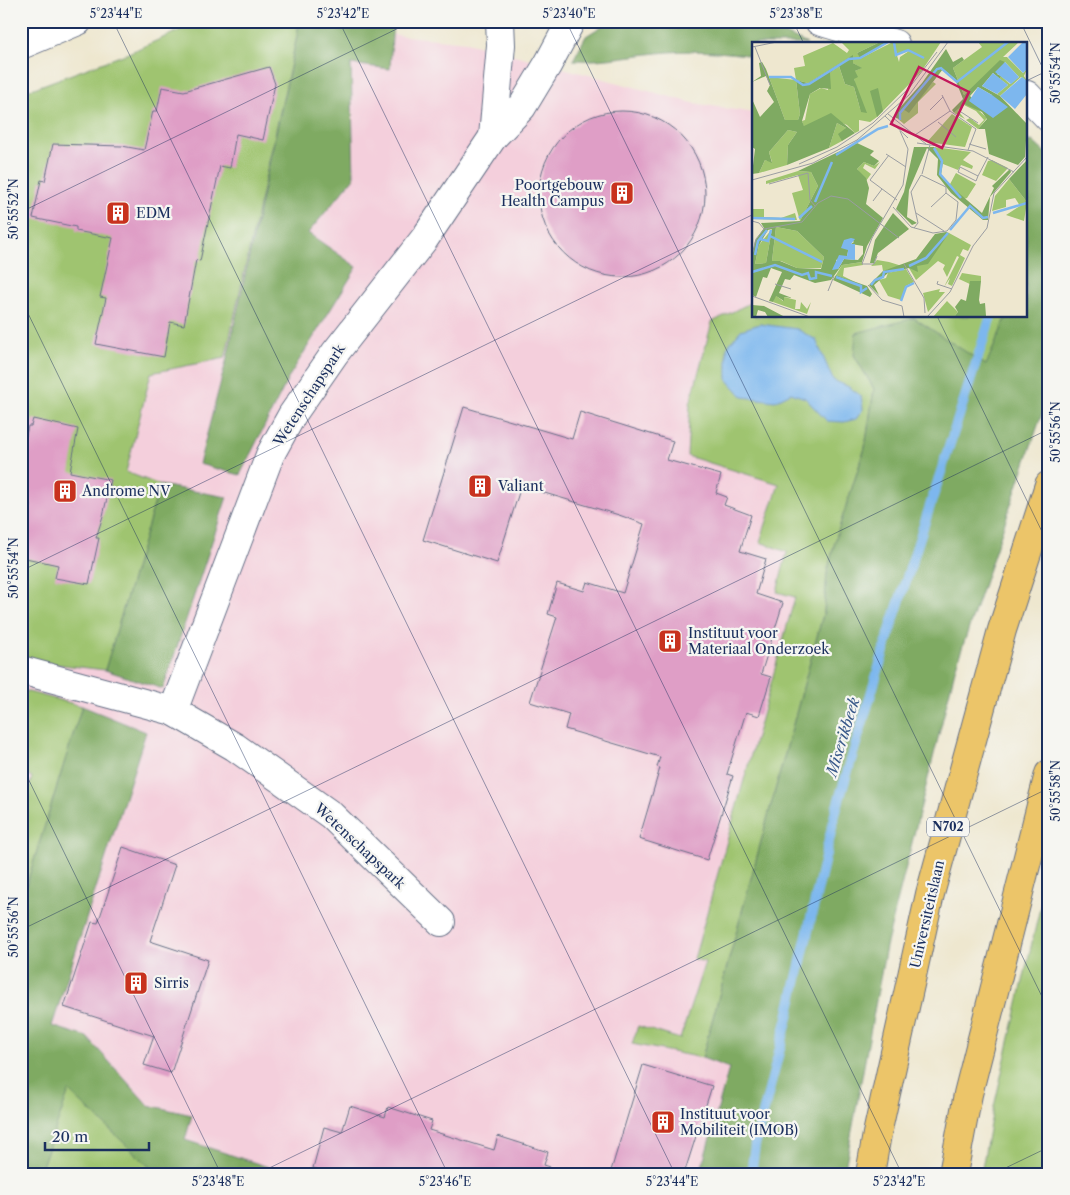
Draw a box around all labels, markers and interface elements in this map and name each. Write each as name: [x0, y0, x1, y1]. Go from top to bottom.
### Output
text: 5°23'44"E: [90, 6, 142, 21]
text: 5°23'42"E: [317, 6, 369, 21]
text: 5°23'40"E: [542, 6, 596, 21]
text: 5°23'38"E: [769, 6, 823, 21]
inset map: [752, 42, 1028, 318]
text: 50°55'54"N: [1048, 42, 1063, 104]
place label: Poortgebouw Health Campus: [501, 176, 604, 210]
text: 50°55'52"N: [6, 178, 21, 240]
building icon: Poortgebouw Health Campus: [609, 180, 635, 206]
building icon: EDM: [105, 200, 131, 226]
place label: EDM: [136, 204, 171, 222]
street label: Wetenschapspark: [269, 340, 349, 450]
text: 50°55'56"N: [1048, 401, 1063, 463]
building icon: Valiant: [467, 473, 493, 499]
place label: Valiant: [497, 477, 544, 495]
building icon: Androme NV: [52, 478, 78, 504]
place label: Androme NV: [81, 482, 171, 500]
text: 50°55'54"N: [6, 537, 21, 599]
place label: Instituut voor Materiaal Onderzoek: [688, 624, 830, 658]
building icon: Instituut voor Materiaal Onderzoek: [657, 628, 683, 654]
water label: Miserikbeek: [821, 695, 864, 780]
text: 50°55'58"N: [1048, 760, 1063, 822]
street label: Wetenschapspark: [310, 799, 410, 893]
road number: N702: [927, 818, 969, 836]
street label: Universiteitslaan: [906, 858, 948, 970]
text: 50°55'56"N: [6, 896, 21, 958]
building icon: Sirris: [123, 970, 149, 996]
place label: Sirris: [154, 974, 189, 992]
place label: Instituut voor Mobiliteit (IMOB): [680, 1105, 798, 1139]
building icon: Instituut voor Mobiliteit (IMOB): [650, 1109, 676, 1135]
scale bar: [45, 1120, 149, 1152]
text: 20 m: [52, 1127, 88, 1146]
text: 5°23'48"E: [192, 1174, 244, 1189]
text: 5°23'46"E: [419, 1174, 471, 1189]
text: 5°23'44"E: [646, 1174, 698, 1189]
text: 5°23'42"E: [873, 1174, 925, 1189]

